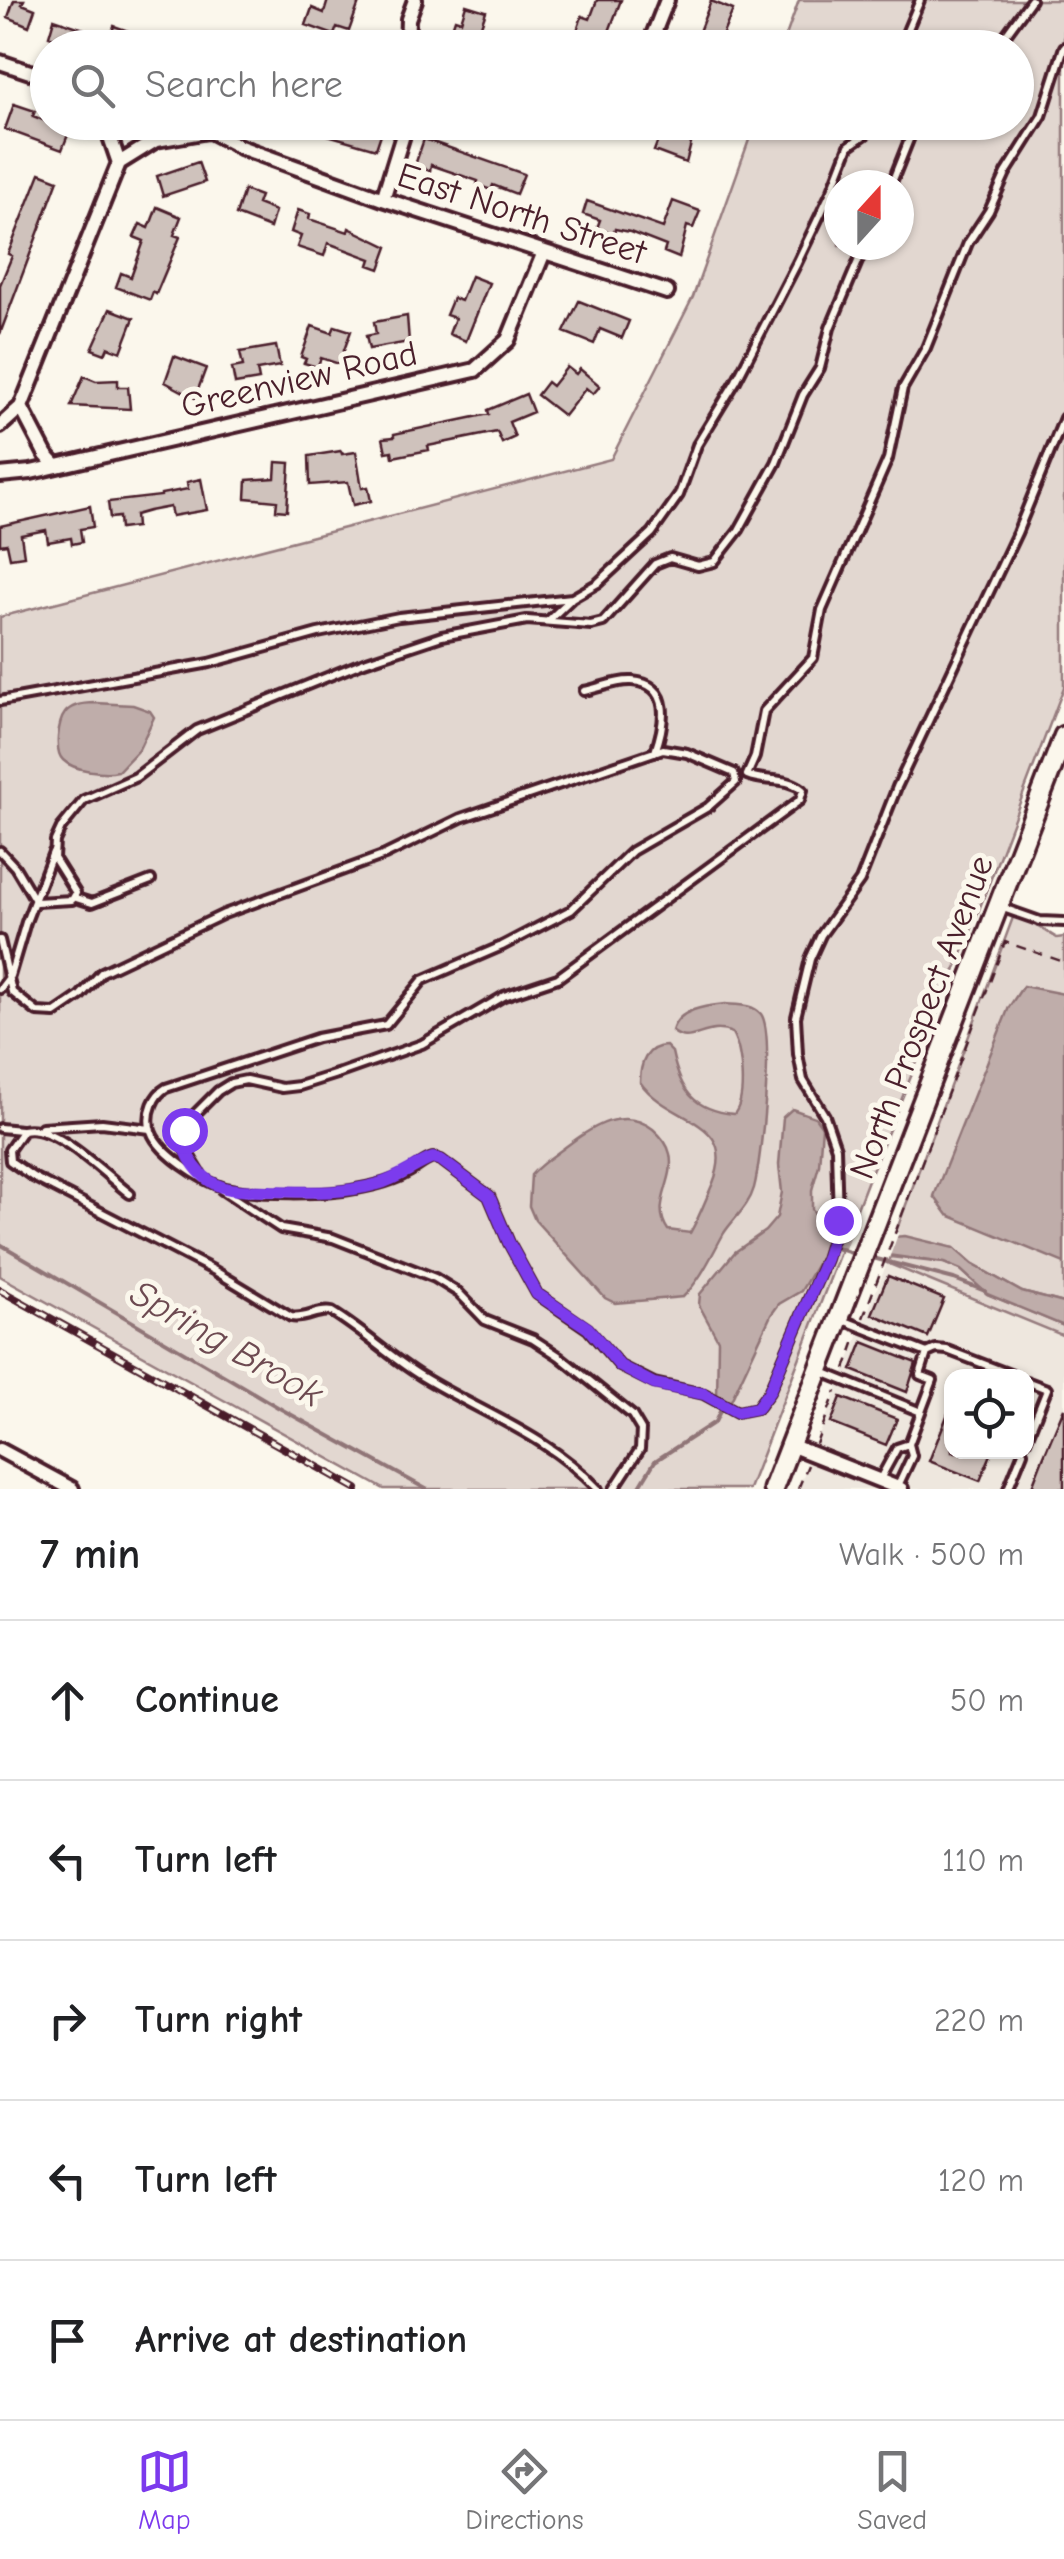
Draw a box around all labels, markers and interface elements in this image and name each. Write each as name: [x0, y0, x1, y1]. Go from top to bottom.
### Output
search box: [30, 30, 1034, 140]
icon: search: [65, 58, 120, 113]
text: Search here: [145, 63, 343, 107]
street label: East North Street: [392, 154, 652, 273]
north arrow: [824, 170, 914, 260]
street label: Greenview Road: [177, 332, 421, 427]
street label: North Prospect Avenue: [841, 850, 1002, 1185]
route start: [162, 1108, 208, 1154]
route end: [816, 1198, 862, 1244]
water label: Spring Brook: [123, 1271, 331, 1417]
map controls: [944, 1369, 1034, 1459]
button: locate: [944, 1369, 1034, 1459]
text: 7 min: [40, 1530, 140, 1579]
text: Walk · 500 m: [839, 1536, 1024, 1573]
icon: ahead: [40, 1673, 95, 1728]
text: Continue: [135, 1678, 279, 1722]
text: 50 m: [950, 1682, 1024, 1719]
icon: left: [40, 1833, 95, 1888]
text: Turn left: [135, 1838, 276, 1882]
text: 110 m: [942, 1842, 1024, 1879]
icon: right: [40, 1993, 95, 2048]
text: Turn right: [135, 1998, 302, 2042]
text: 220 m: [934, 2002, 1024, 2039]
icon: left: [40, 2153, 95, 2208]
text: Turn left: [135, 2158, 276, 2202]
text: 120 m: [938, 2162, 1024, 2199]
icon: arrive: [40, 2313, 95, 2368]
text: Arrive at destination: [135, 2318, 467, 2362]
tab: Map: [137, 2444, 192, 2536]
tab: Directions: [465, 2444, 584, 2536]
tab: Saved: [857, 2444, 927, 2536]

